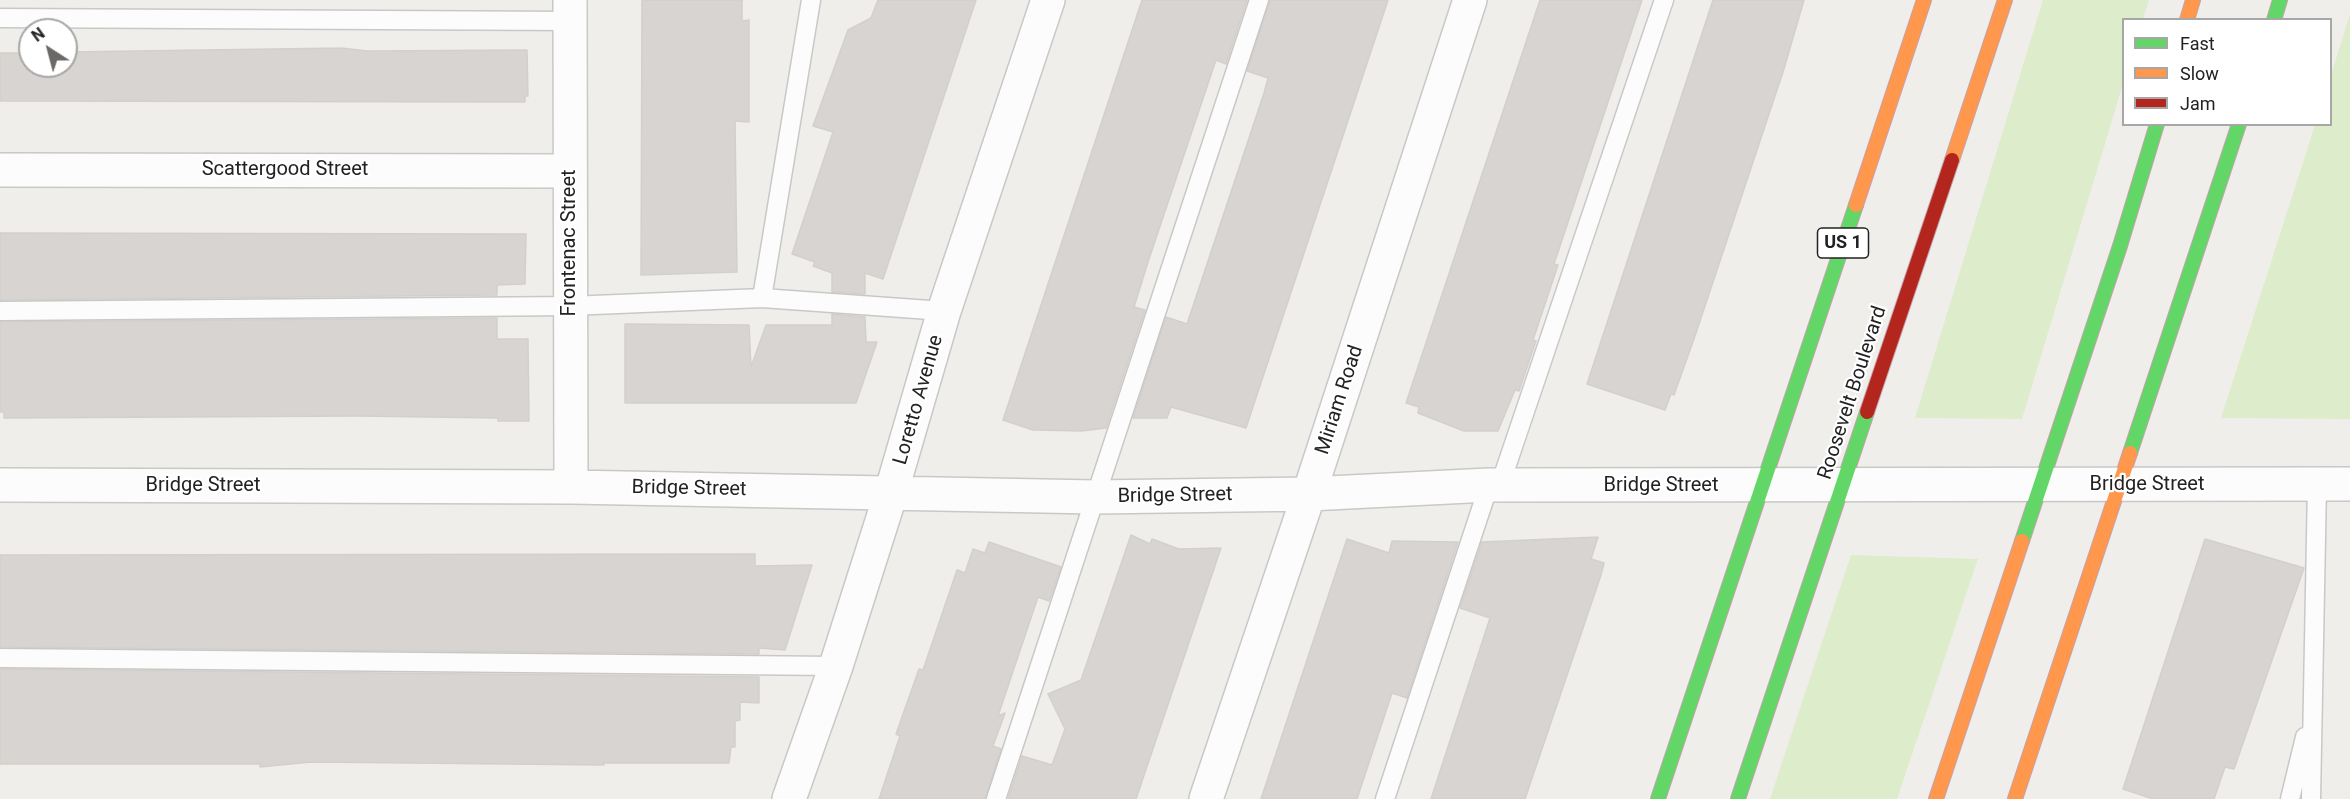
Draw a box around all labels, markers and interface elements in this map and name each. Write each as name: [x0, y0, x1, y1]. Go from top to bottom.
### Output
north arrow: [18, 18, 78, 78]
legend: [2122, 18, 2332, 126]
text: N: [28, 24, 48, 46]
text: Fast: [2180, 33, 2215, 54]
text: Slow: [2180, 63, 2219, 84]
text: Jam: [2180, 93, 2216, 114]
street label: Scattergood Street: [202, 158, 368, 182]
street label: Frontenac Street: [558, 169, 582, 317]
road number: US 1: [1818, 228, 1868, 258]
street label: Roosevelt Boulevard: [1814, 303, 1892, 483]
street label: Loretto Avenue: [889, 332, 949, 468]
street label: Miriam Road: [1311, 342, 1369, 458]
street label: Bridge Street: [2090, 473, 2204, 497]
street label: Bridge Street: [146, 474, 260, 498]
street label: Bridge Street: [1604, 474, 1718, 498]
street label: Bridge Street: [631, 476, 747, 502]
street label: Bridge Street: [1117, 483, 1233, 509]

